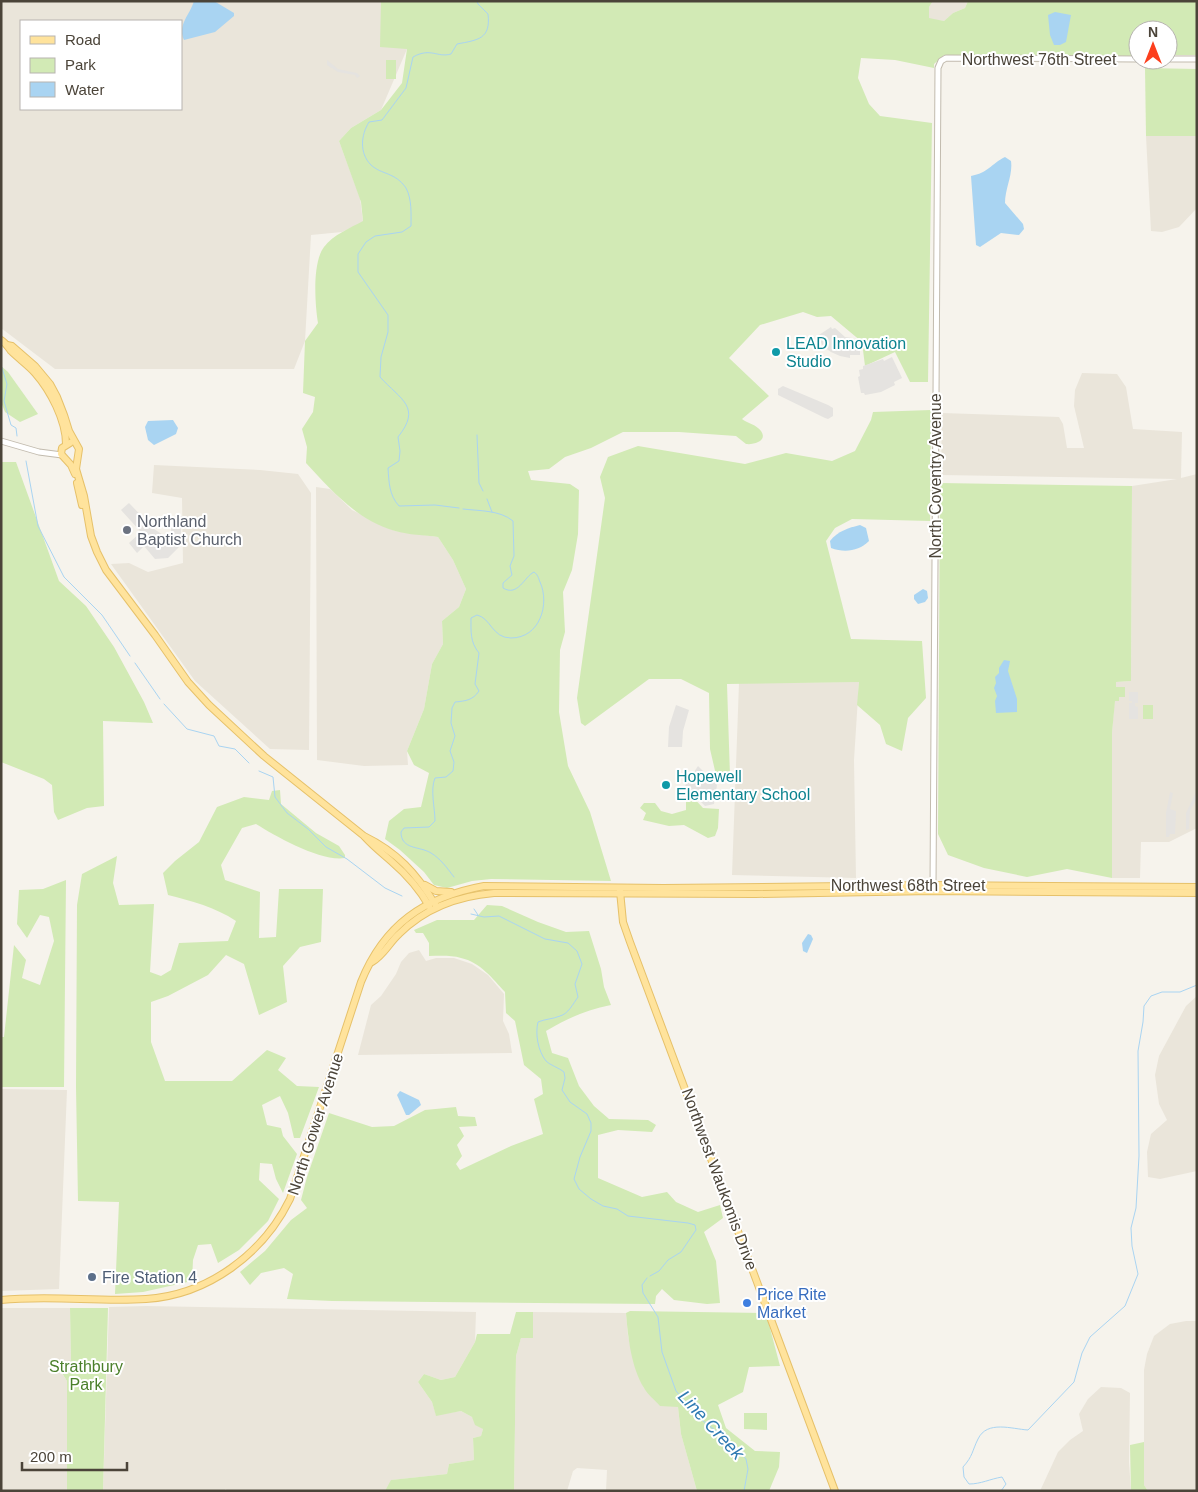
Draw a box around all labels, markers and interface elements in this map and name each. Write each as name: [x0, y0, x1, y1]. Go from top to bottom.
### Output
legend: [20, 20, 182, 110]
north arrow: [1128, 20, 1178, 70]
text: N: [1148, 24, 1158, 40]
text: Road: [65, 31, 101, 48]
street label: Northwest 76th Street: [962, 51, 1117, 68]
text: Park: [65, 56, 96, 73]
text: Water: [65, 81, 104, 98]
place label: LEAD Innovation Studio: [786, 335, 906, 370]
marker: LEAD Innovation Studio: [770, 346, 782, 358]
street label: North Coventry Avenue: [927, 393, 944, 559]
place label: Northland Baptist Church: [137, 513, 242, 548]
marker: Northland Baptist Church: [121, 524, 133, 536]
place label: Hopewell Elementary School: [676, 768, 810, 803]
marker: Hopewell Elementary School: [660, 779, 672, 791]
street label: Northwest 68th Street: [831, 877, 986, 894]
street label: North Gower Avenue: [284, 1051, 346, 1197]
street label: Northwest Waukomis Drive: [679, 1086, 760, 1273]
place label: Fire Station 4: [102, 1269, 197, 1286]
marker: Fire Station 4: [86, 1271, 98, 1283]
place label: Price Rite Market: [757, 1286, 826, 1321]
marker: Price Rite Market: [741, 1297, 753, 1309]
park label: Strathbury Park: [49, 1358, 123, 1393]
water label: Line Creek: [674, 1386, 749, 1464]
scale bar: [22, 1440, 128, 1472]
text: 200 m: [30, 1448, 72, 1465]

